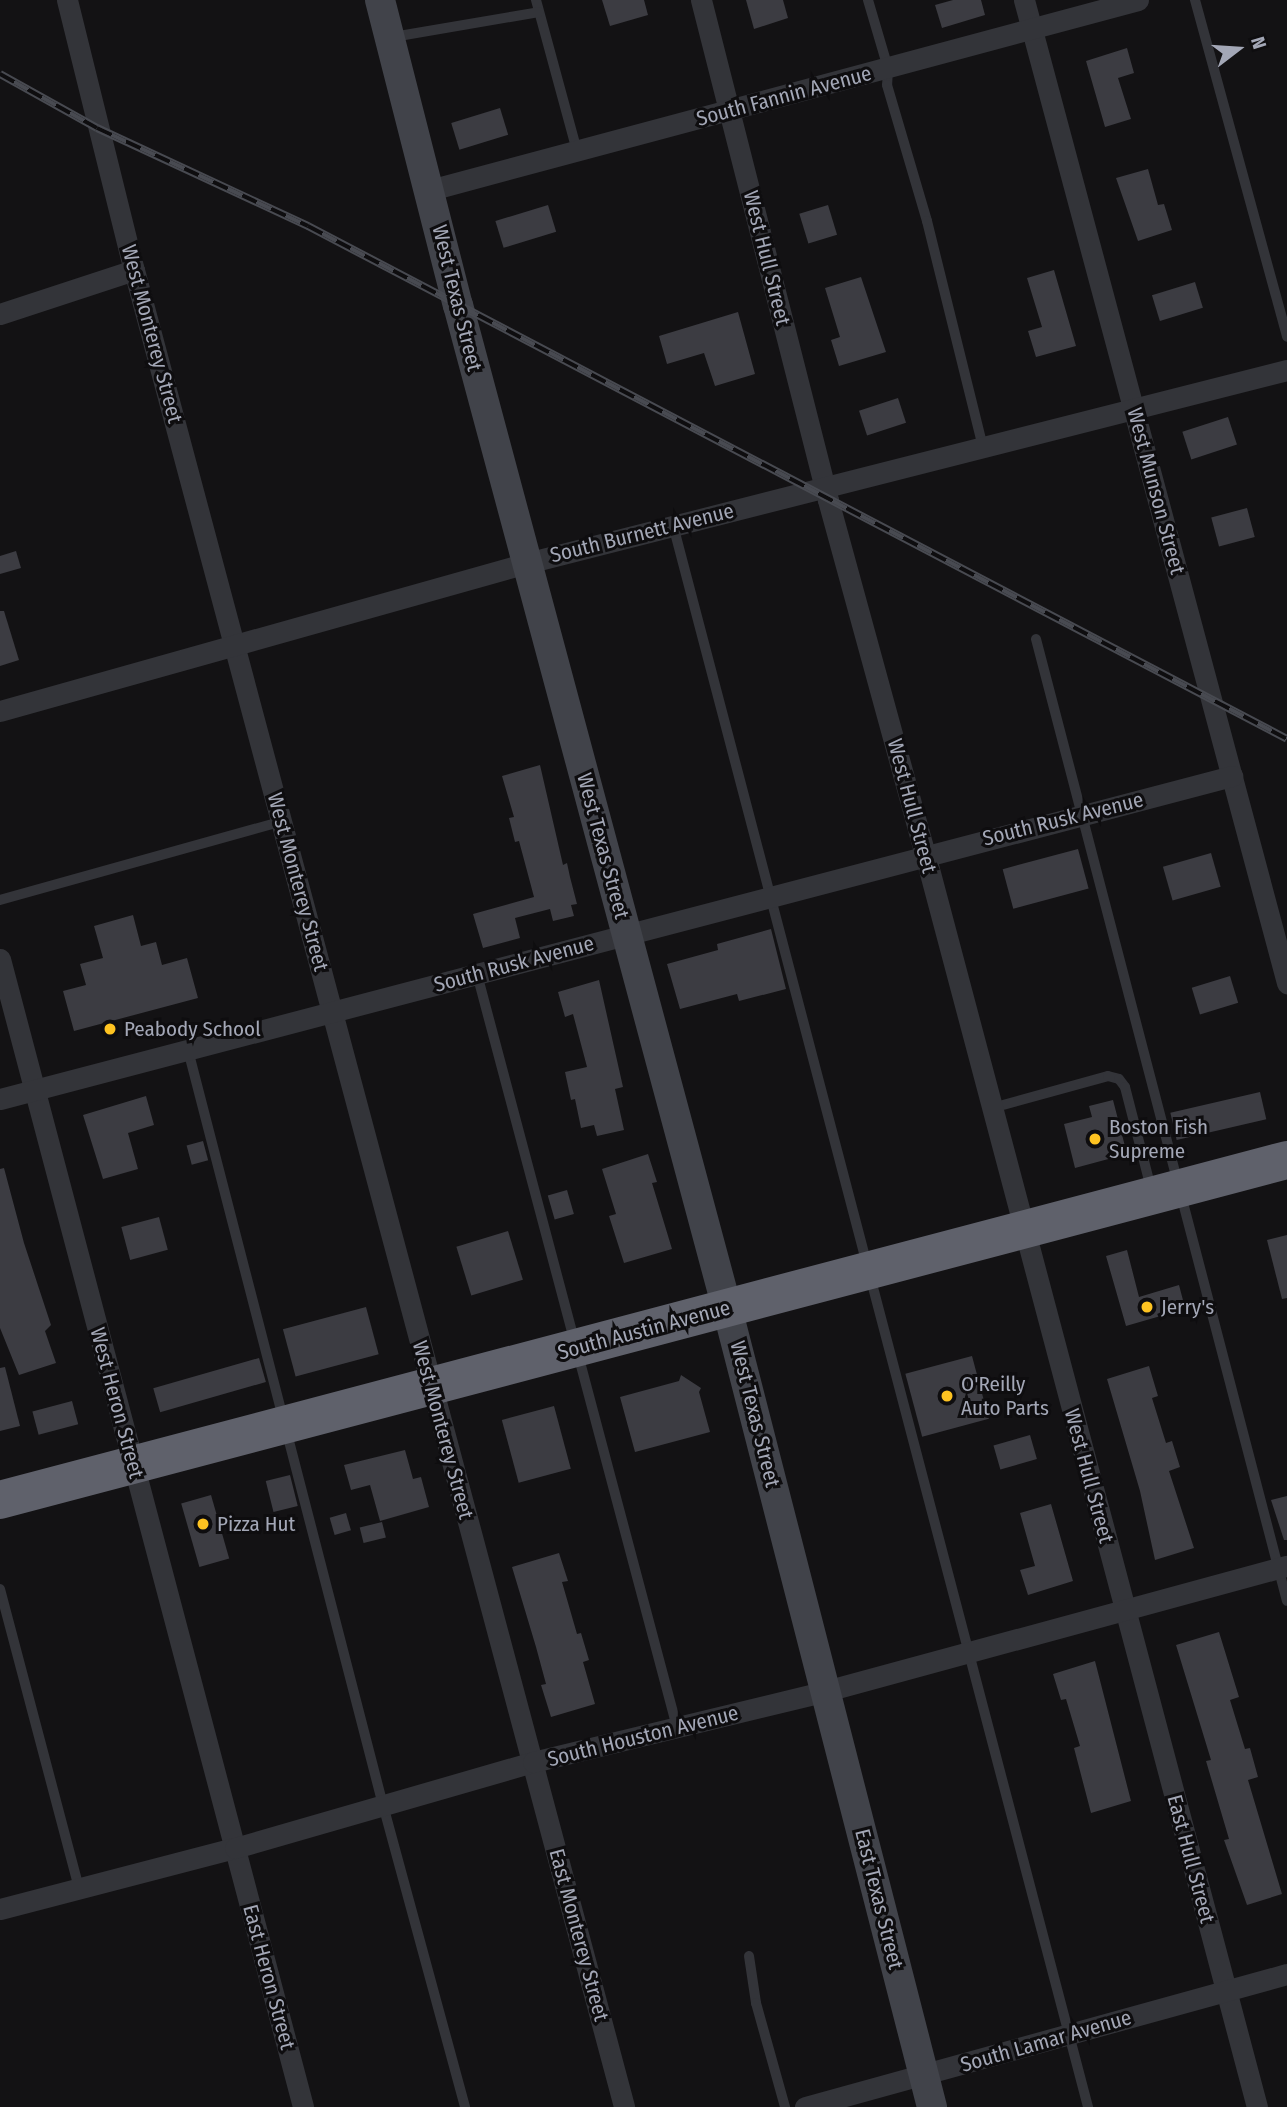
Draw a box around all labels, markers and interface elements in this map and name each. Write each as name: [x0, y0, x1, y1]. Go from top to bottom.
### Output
north arrow: [1203, 14, 1273, 84]
text: N: [1246, 34, 1271, 52]
street label: South Fannin Avenue: [694, 61, 874, 131]
street label: West Hull Street: [738, 188, 796, 328]
street label: West Texas Street: [427, 222, 487, 374]
street label: West Monterey Street: [116, 242, 188, 426]
street label: West Munson Street: [1122, 405, 1190, 577]
street label: South Burnett Avenue: [548, 498, 736, 568]
street label: West Hull Street: [882, 736, 942, 876]
street label: West Texas Street: [571, 770, 635, 922]
street label: South Rusk Avenue: [980, 787, 1146, 851]
street label: West Monterey Street: [262, 790, 334, 974]
street label: South Rusk Avenue: [431, 931, 597, 997]
place label: Peabody School: [124, 1016, 261, 1042]
marker: Peabody School: [102, 1021, 118, 1037]
place label: Boston Fish Supreme: [1109, 1114, 1208, 1164]
marker: Boston Fish Supreme: [1087, 1131, 1103, 1147]
place label: Jerry's: [1161, 1294, 1214, 1320]
street label: South Austin Avenue: [555, 1295, 733, 1365]
marker: Jerry's: [1139, 1299, 1155, 1315]
street label: West Heron Street: [85, 1325, 149, 1481]
street label: West Monterey Street: [407, 1338, 479, 1522]
street label: West Texas Street: [725, 1338, 785, 1490]
place label: O'Reilly Auto Parts: [961, 1371, 1049, 1421]
marker: O'Reilly Auto Parts: [939, 1388, 955, 1404]
street label: West Hull Street: [1059, 1406, 1119, 1546]
place label: Pizza Hut: [217, 1511, 295, 1537]
marker: Pizza Hut: [195, 1516, 211, 1532]
street label: South Houston Avenue: [545, 1700, 741, 1772]
street label: East Hull Street: [1162, 1792, 1220, 1926]
street label: East Texas Street: [849, 1826, 909, 1972]
street label: East Monterey Street: [544, 1846, 614, 2024]
street label: East Heron Street: [238, 1902, 300, 2052]
street label: South Lamar Avenue: [958, 2005, 1134, 2077]

